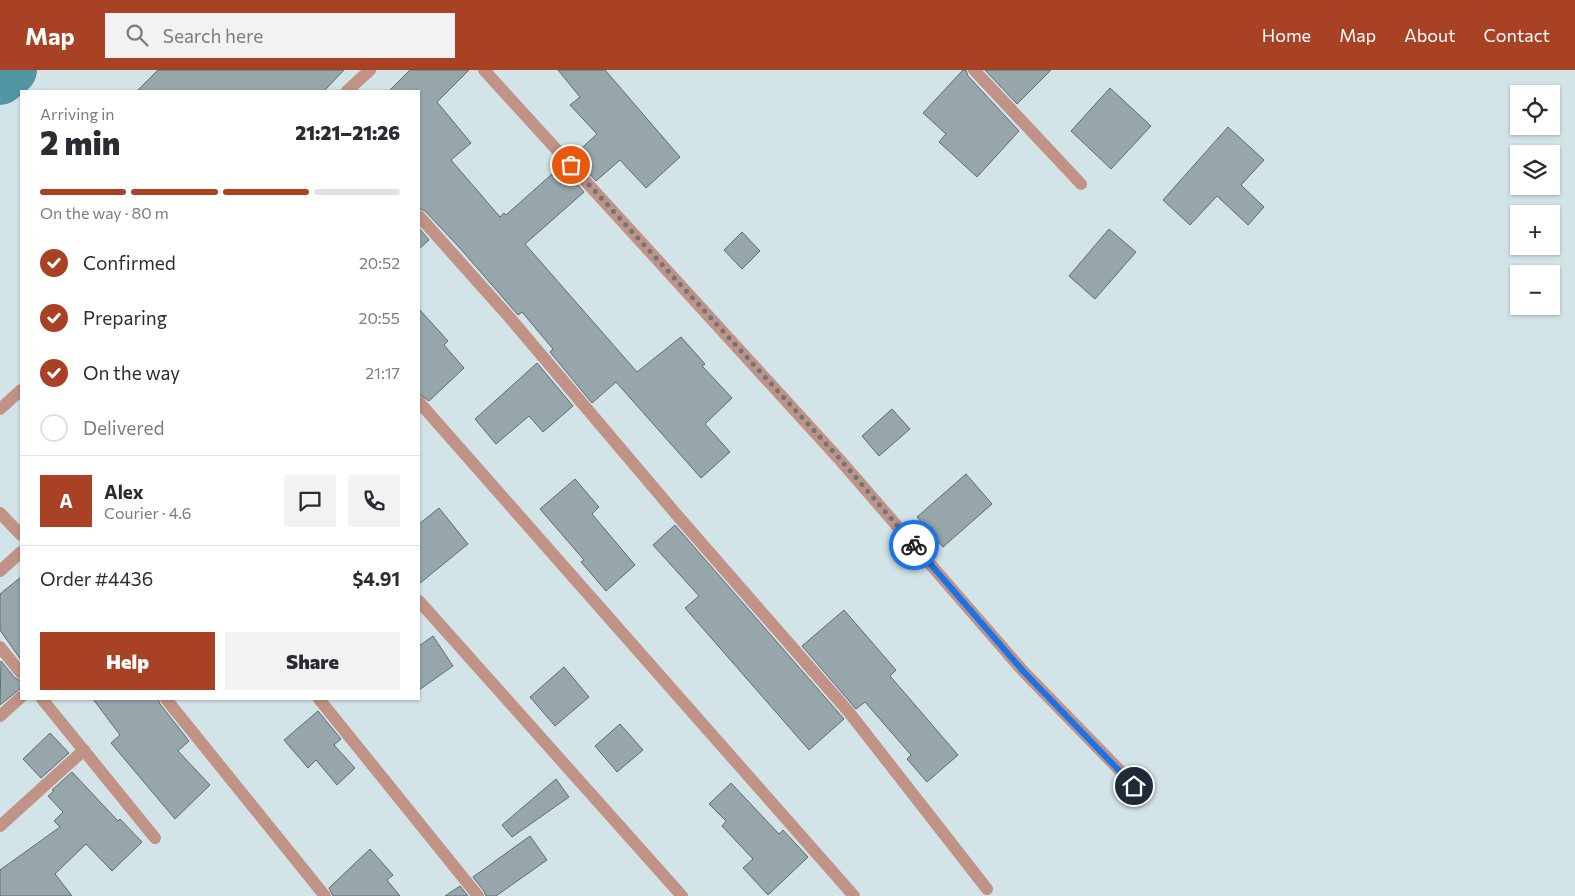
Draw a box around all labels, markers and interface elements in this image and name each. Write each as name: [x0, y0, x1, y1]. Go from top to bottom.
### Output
search box: [105, 13, 455, 58]
text: Map: [25, 21, 75, 50]
icon: search: [123, 21, 151, 49]
text: Search here: [163, 24, 263, 47]
text: Home: [1262, 24, 1311, 46]
text: Map: [1339, 24, 1376, 46]
text: About: [1404, 24, 1456, 46]
text: Contact: [1484, 24, 1550, 46]
map controls: [1510, 85, 1560, 315]
button: locate: [1510, 85, 1560, 135]
text: Arriving in: [40, 104, 114, 123]
text: 21:21–21:26: [295, 121, 400, 144]
text: 2 min: [40, 122, 120, 162]
pin: [550, 144, 592, 186]
button: layers: [1510, 145, 1560, 195]
icon: bag: [557, 151, 585, 179]
text: On the way · 80 m: [40, 203, 169, 222]
button: +: [1510, 205, 1560, 255]
icon: check: [40, 249, 68, 277]
text: Confirmed: [83, 251, 176, 274]
text: 20:52: [359, 253, 400, 272]
button: −: [1510, 265, 1560, 315]
icon: check: [40, 304, 68, 332]
text: Preparing: [83, 306, 167, 329]
text: 20:55: [359, 308, 400, 327]
icon: check: [40, 359, 68, 387]
text: On the way: [83, 361, 180, 384]
text: 21:17: [365, 363, 400, 382]
text: Delivered: [83, 416, 164, 439]
button: chat: [284, 475, 336, 527]
button: phone: [348, 475, 400, 527]
text: Alex: [104, 480, 144, 503]
text: A: [59, 489, 73, 512]
text: Courier · 4.6: [104, 503, 191, 522]
courier: [889, 520, 939, 570]
icon: bike: [900, 531, 928, 559]
text: Order #4436: [40, 567, 153, 590]
text: $4.91: [352, 567, 400, 590]
button: Help: [40, 632, 215, 690]
button: Share: [225, 632, 400, 690]
pin: [1113, 765, 1155, 807]
icon: home: [1120, 772, 1148, 800]

